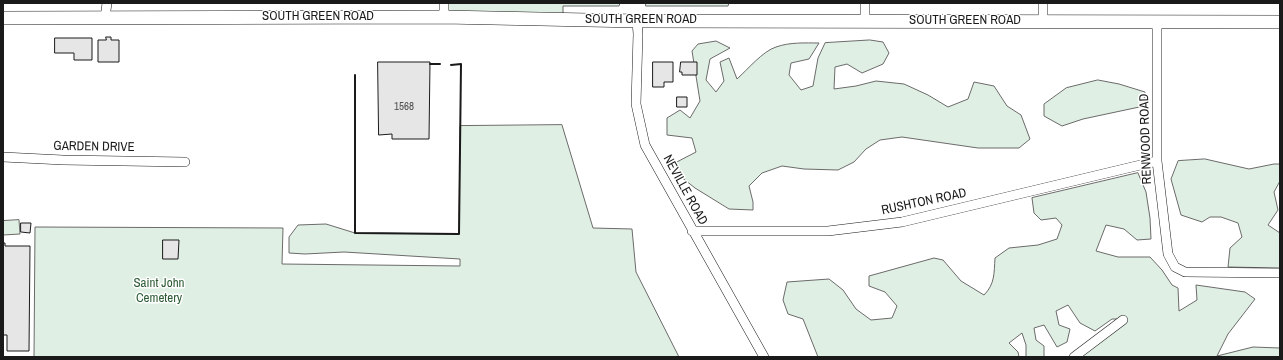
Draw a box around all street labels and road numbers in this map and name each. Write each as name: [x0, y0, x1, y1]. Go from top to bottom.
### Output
street label: SOUTH GREEN ROAD: [262, 9, 374, 25]
street label: SOUTH GREEN ROAD: [585, 12, 697, 28]
street label: SOUTH GREEN ROAD: [909, 13, 1021, 29]
street label: RENWOOD ROAD: [1137, 93, 1155, 185]
street label: GARDEN DRIVE: [53, 138, 135, 156]
street label: NEVILLE ROAD: [659, 152, 711, 228]
street label: RUSHTON ROAD: [880, 185, 968, 219]

